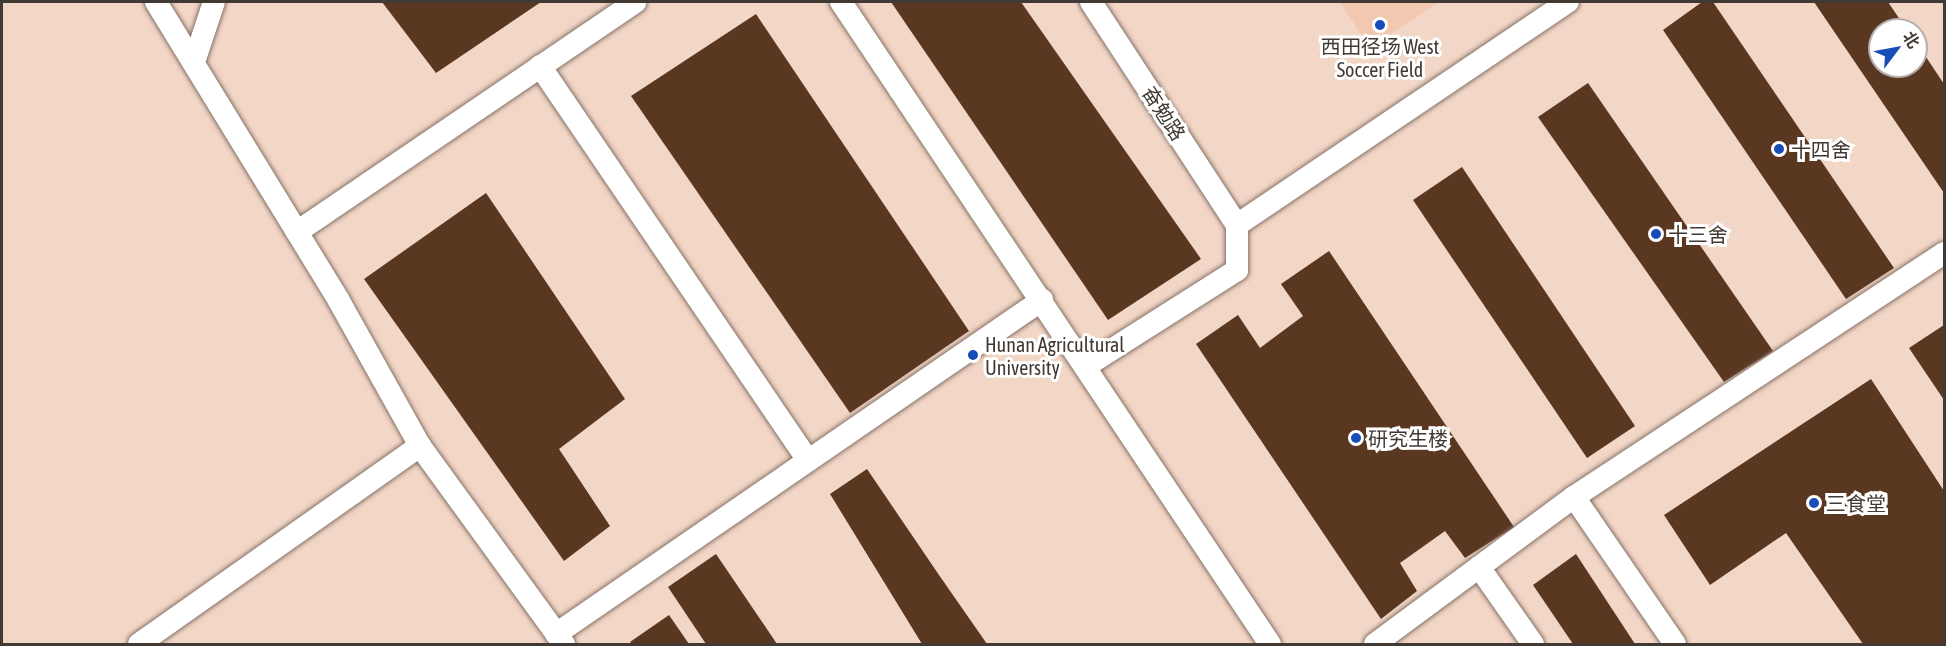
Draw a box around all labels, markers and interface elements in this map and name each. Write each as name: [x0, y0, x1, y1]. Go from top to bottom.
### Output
marker: 西田径场 West Soccer Field: [1373, 18, 1387, 32]
north arrow: [1868, 18, 1928, 78]
text: 北: [1900, 28, 1923, 51]
place label: 西田径场 West Soccer Field: [1321, 35, 1439, 82]
street label: 奋勉路: [1138, 81, 1190, 145]
place label: 十四舍: [1791, 137, 1851, 161]
marker: 十四舍: [1772, 142, 1786, 156]
place label: 十三舍: [1668, 222, 1728, 246]
marker: 十三舍: [1649, 227, 1663, 241]
place label: Hunan Agricultural University: [985, 332, 1124, 379]
marker: Hunan Agricultural University: [966, 348, 980, 362]
place label: 研究生楼: [1368, 426, 1448, 450]
marker: 研究生楼: [1349, 431, 1363, 445]
place label: 三食堂: [1826, 491, 1886, 515]
marker: 三食堂: [1807, 496, 1821, 510]

